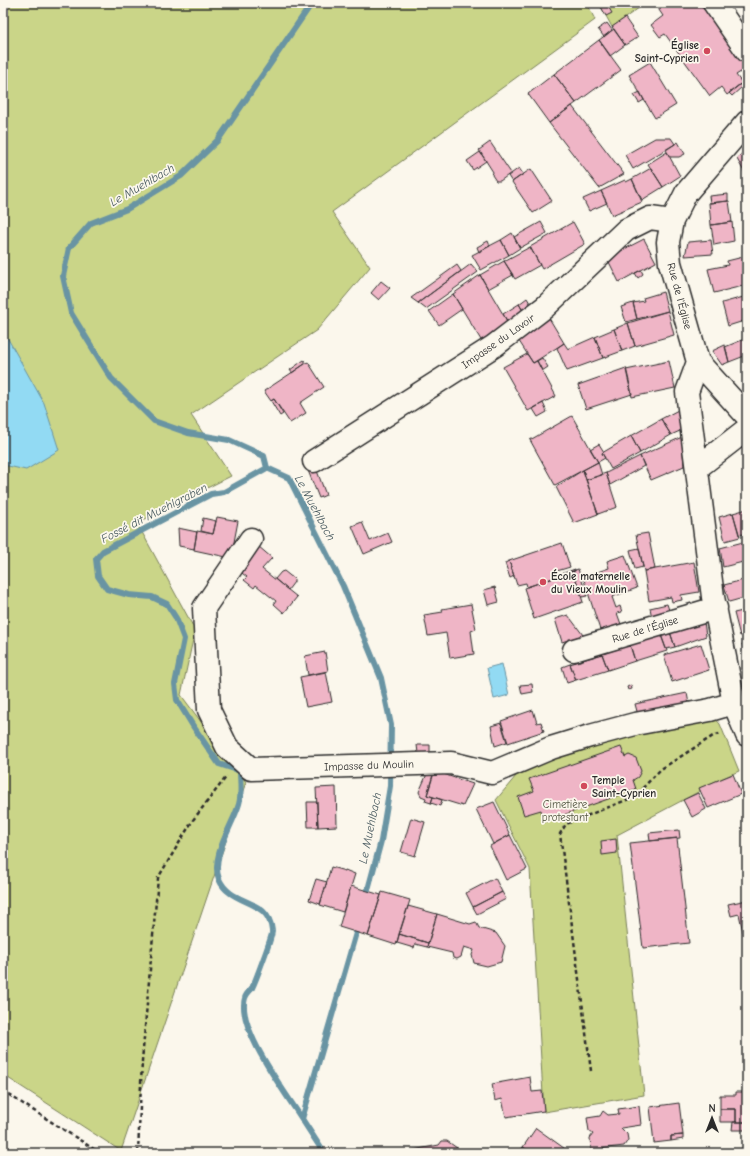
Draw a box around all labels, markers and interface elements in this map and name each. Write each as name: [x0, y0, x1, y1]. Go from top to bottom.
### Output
place label: Église Saint-Cyprien: [635, 38, 700, 65]
marker: Église Saint-Cyprien: [702, 46, 712, 56]
water label: Le Muehlbach: [107, 161, 177, 209]
street label: Rue de l'Église: [664, 261, 696, 331]
street label: Impasse du Lavoir: [459, 311, 538, 372]
water label: Le Muehlbach: [292, 473, 338, 543]
water label: Fossé dit Muehlgraben: [98, 480, 210, 546]
place label: École maternelle du Vieux Moulin: [551, 569, 630, 596]
marker: École maternelle du Vieux Moulin: [538, 577, 548, 587]
street label: Rue de l'Église: [610, 612, 680, 646]
street label: Impasse du Moulin: [324, 757, 414, 774]
place label: Temple Saint-Cyprien: [592, 774, 656, 800]
marker: Temple Saint-Cyprien: [579, 781, 589, 791]
water label: Le Muehlbach: [356, 791, 384, 865]
park label: Cimetière protestant: [542, 798, 589, 824]
north arrow: [692, 1098, 732, 1138]
text: N: [708, 1102, 716, 1115]

